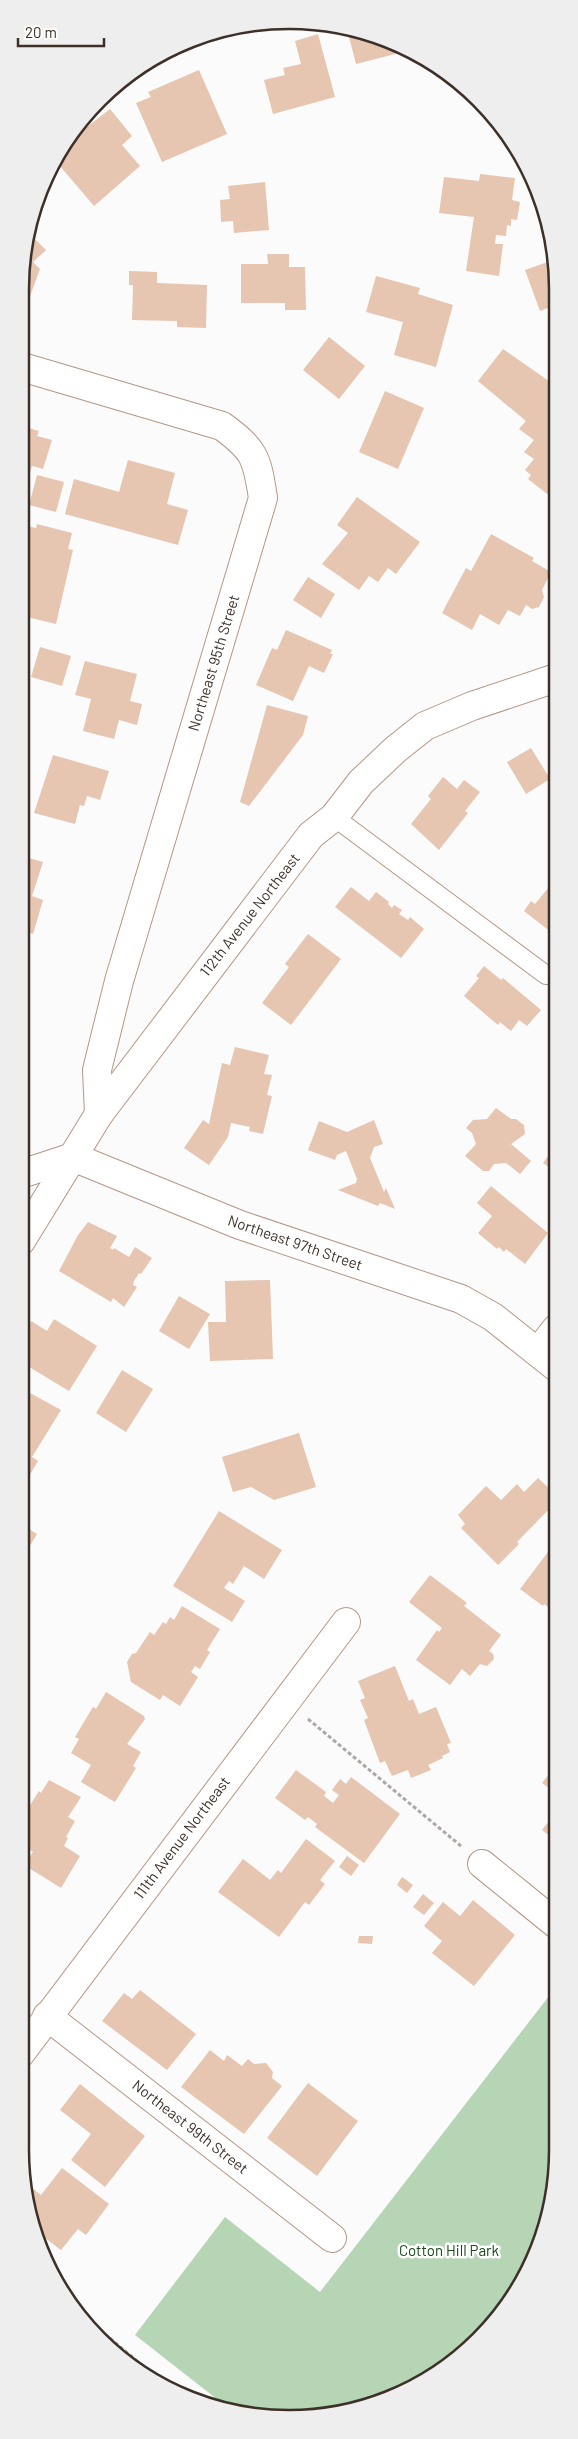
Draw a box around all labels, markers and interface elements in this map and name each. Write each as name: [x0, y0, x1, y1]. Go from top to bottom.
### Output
scale bar: [18, 15, 104, 47]
text: 20 m: [25, 23, 57, 41]
street label: Northeast 95th Street: [184, 592, 242, 733]
street label: 112th Avenue Northeast: [195, 849, 303, 980]
street label: Northeast 97th Street: [226, 1211, 365, 1274]
street label: 111th Avenue Northeast: [129, 1773, 233, 1902]
street label: Northeast 99th Street: [129, 2075, 252, 2177]
park label: Cotton Hill Park: [399, 2241, 500, 2259]

